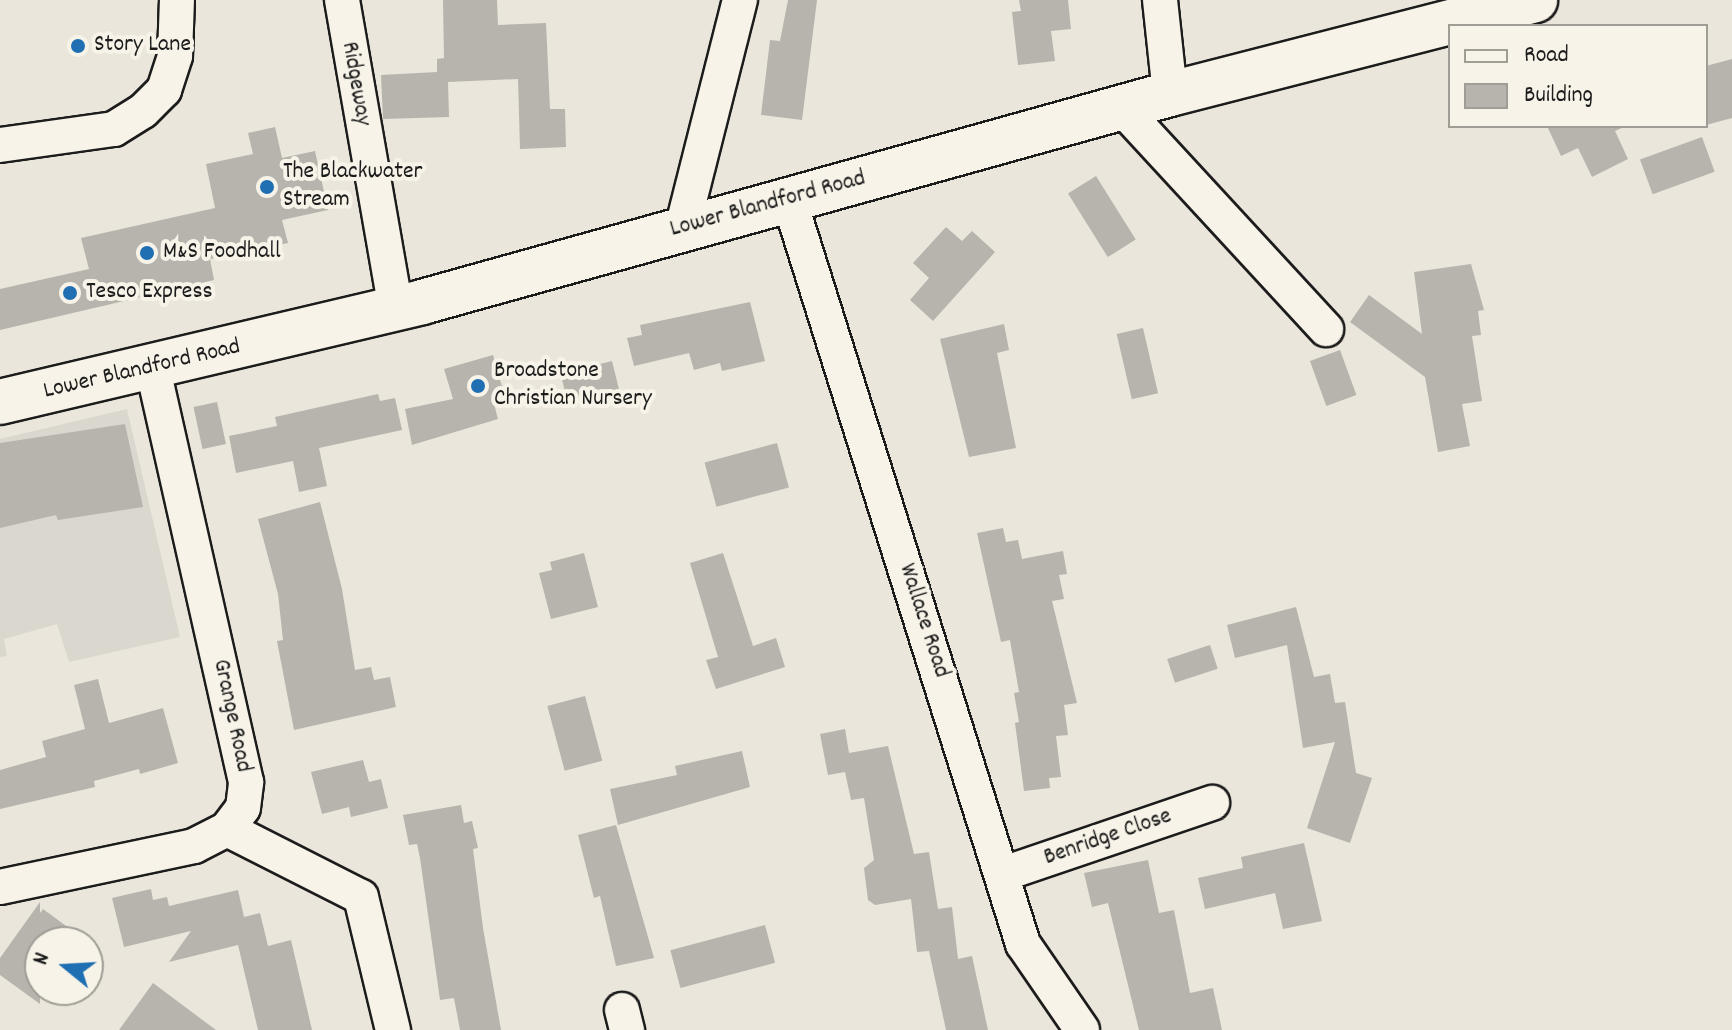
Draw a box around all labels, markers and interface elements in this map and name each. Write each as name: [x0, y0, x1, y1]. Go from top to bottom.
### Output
legend: [1448, 24, 1708, 128]
place label: Story Lane: [94, 32, 191, 60]
marker: Story Lane: [69, 37, 87, 55]
text: Road: [1524, 39, 1569, 73]
street label: Ridgeway: [333, 40, 377, 128]
text: Building: [1524, 79, 1593, 113]
place label: The Blackwater Stream: [283, 159, 423, 215]
street label: Lower Blandford Road: [667, 165, 869, 245]
marker: The Blackwater Stream: [258, 178, 276, 196]
place label: M&S Foodhall: [163, 239, 281, 267]
marker: M&S Foodhall: [138, 244, 156, 262]
place label: Tesco Express: [86, 279, 213, 307]
marker: Tesco Express: [61, 284, 79, 302]
street label: Lower Blandford Road: [41, 333, 243, 407]
place label: Broadstone Christian Nursery: [494, 358, 652, 414]
marker: Broadstone Christian Nursery: [469, 377, 487, 395]
street label: Wallace Road: [891, 560, 955, 682]
street label: Grange Road: [205, 657, 257, 775]
street label: Benridge Close: [1040, 803, 1176, 873]
north arrow: [24, 926, 104, 1006]
text: N: [26, 949, 59, 969]

